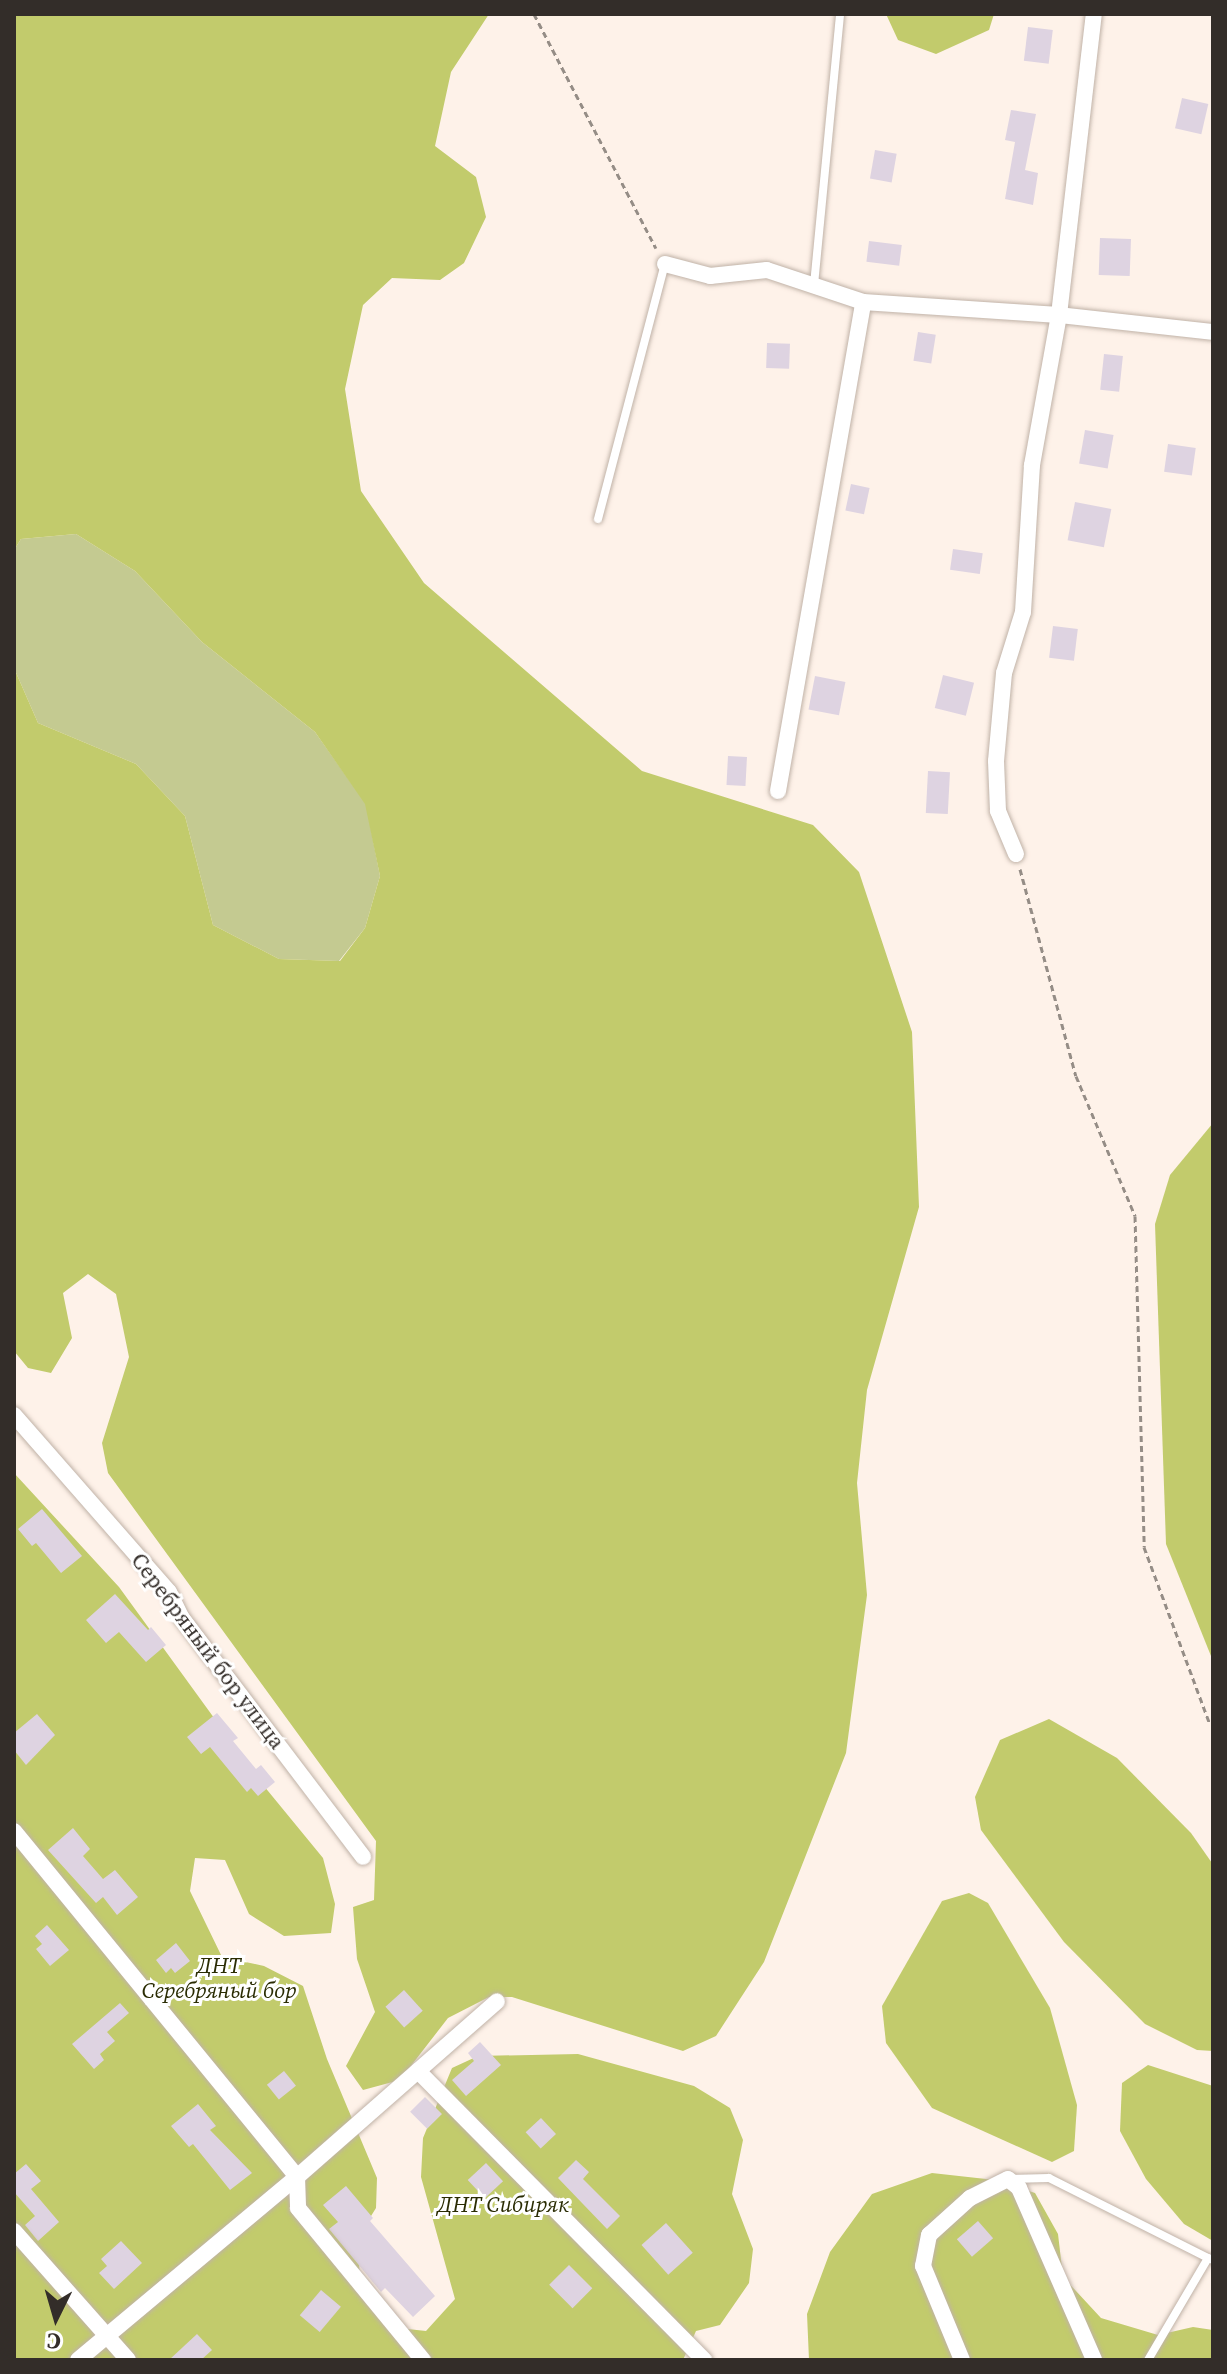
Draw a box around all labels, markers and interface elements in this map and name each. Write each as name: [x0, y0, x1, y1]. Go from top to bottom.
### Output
street label: Серебряный бор улица: [126, 1548, 290, 1754]
park label: ДНТ Серебряный бор: [142, 1952, 296, 2004]
park label: ДНТ Сибиряк: [437, 2192, 569, 2218]
north arrow: [16, 2278, 96, 2358]
text: С: [46, 2326, 62, 2357]

